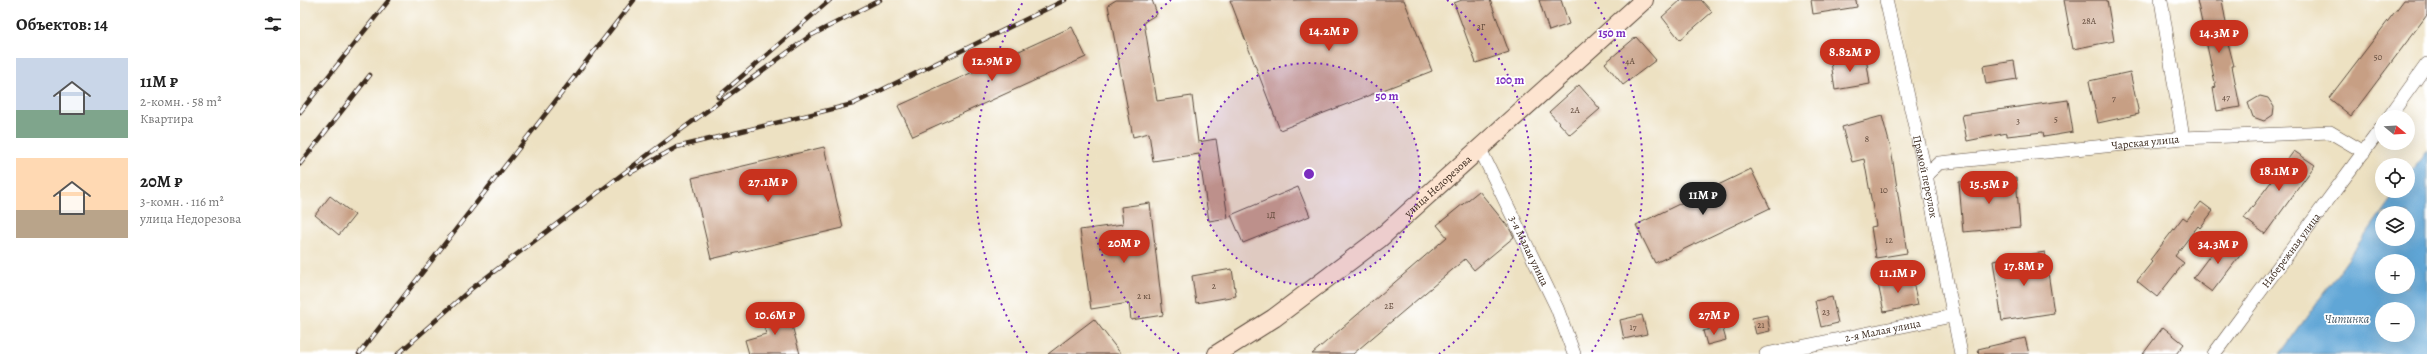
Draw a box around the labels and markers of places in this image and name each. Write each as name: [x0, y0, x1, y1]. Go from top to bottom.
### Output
pin: 14.2M ₽: [1292, 18, 1366, 52]
pin: 14.3M ₽: [2182, 20, 2256, 54]
pin: 8.82M ₽: [1813, 39, 1887, 73]
pin: 12.9M ₽: [955, 48, 1029, 82]
pin: 18.1M ₽: [2242, 158, 2316, 192]
centre of rings: [1302, 167, 1316, 181]
pin: 27.1M ₽: [731, 169, 805, 203]
pin: 15.5M ₽: [1952, 171, 2026, 205]
pin: 11M ₽: [1675, 182, 1731, 216]
pin: 20M ₽: [1096, 230, 1152, 264]
pin: 34.3M ₽: [2181, 231, 2255, 265]
pin: 17.8M ₽: [1987, 253, 2061, 287]
pin: 11.1M ₽: [1861, 260, 1935, 294]
pin: 10.6M ₽: [738, 302, 812, 336]
pin: 27M ₽: [1686, 302, 1742, 336]

